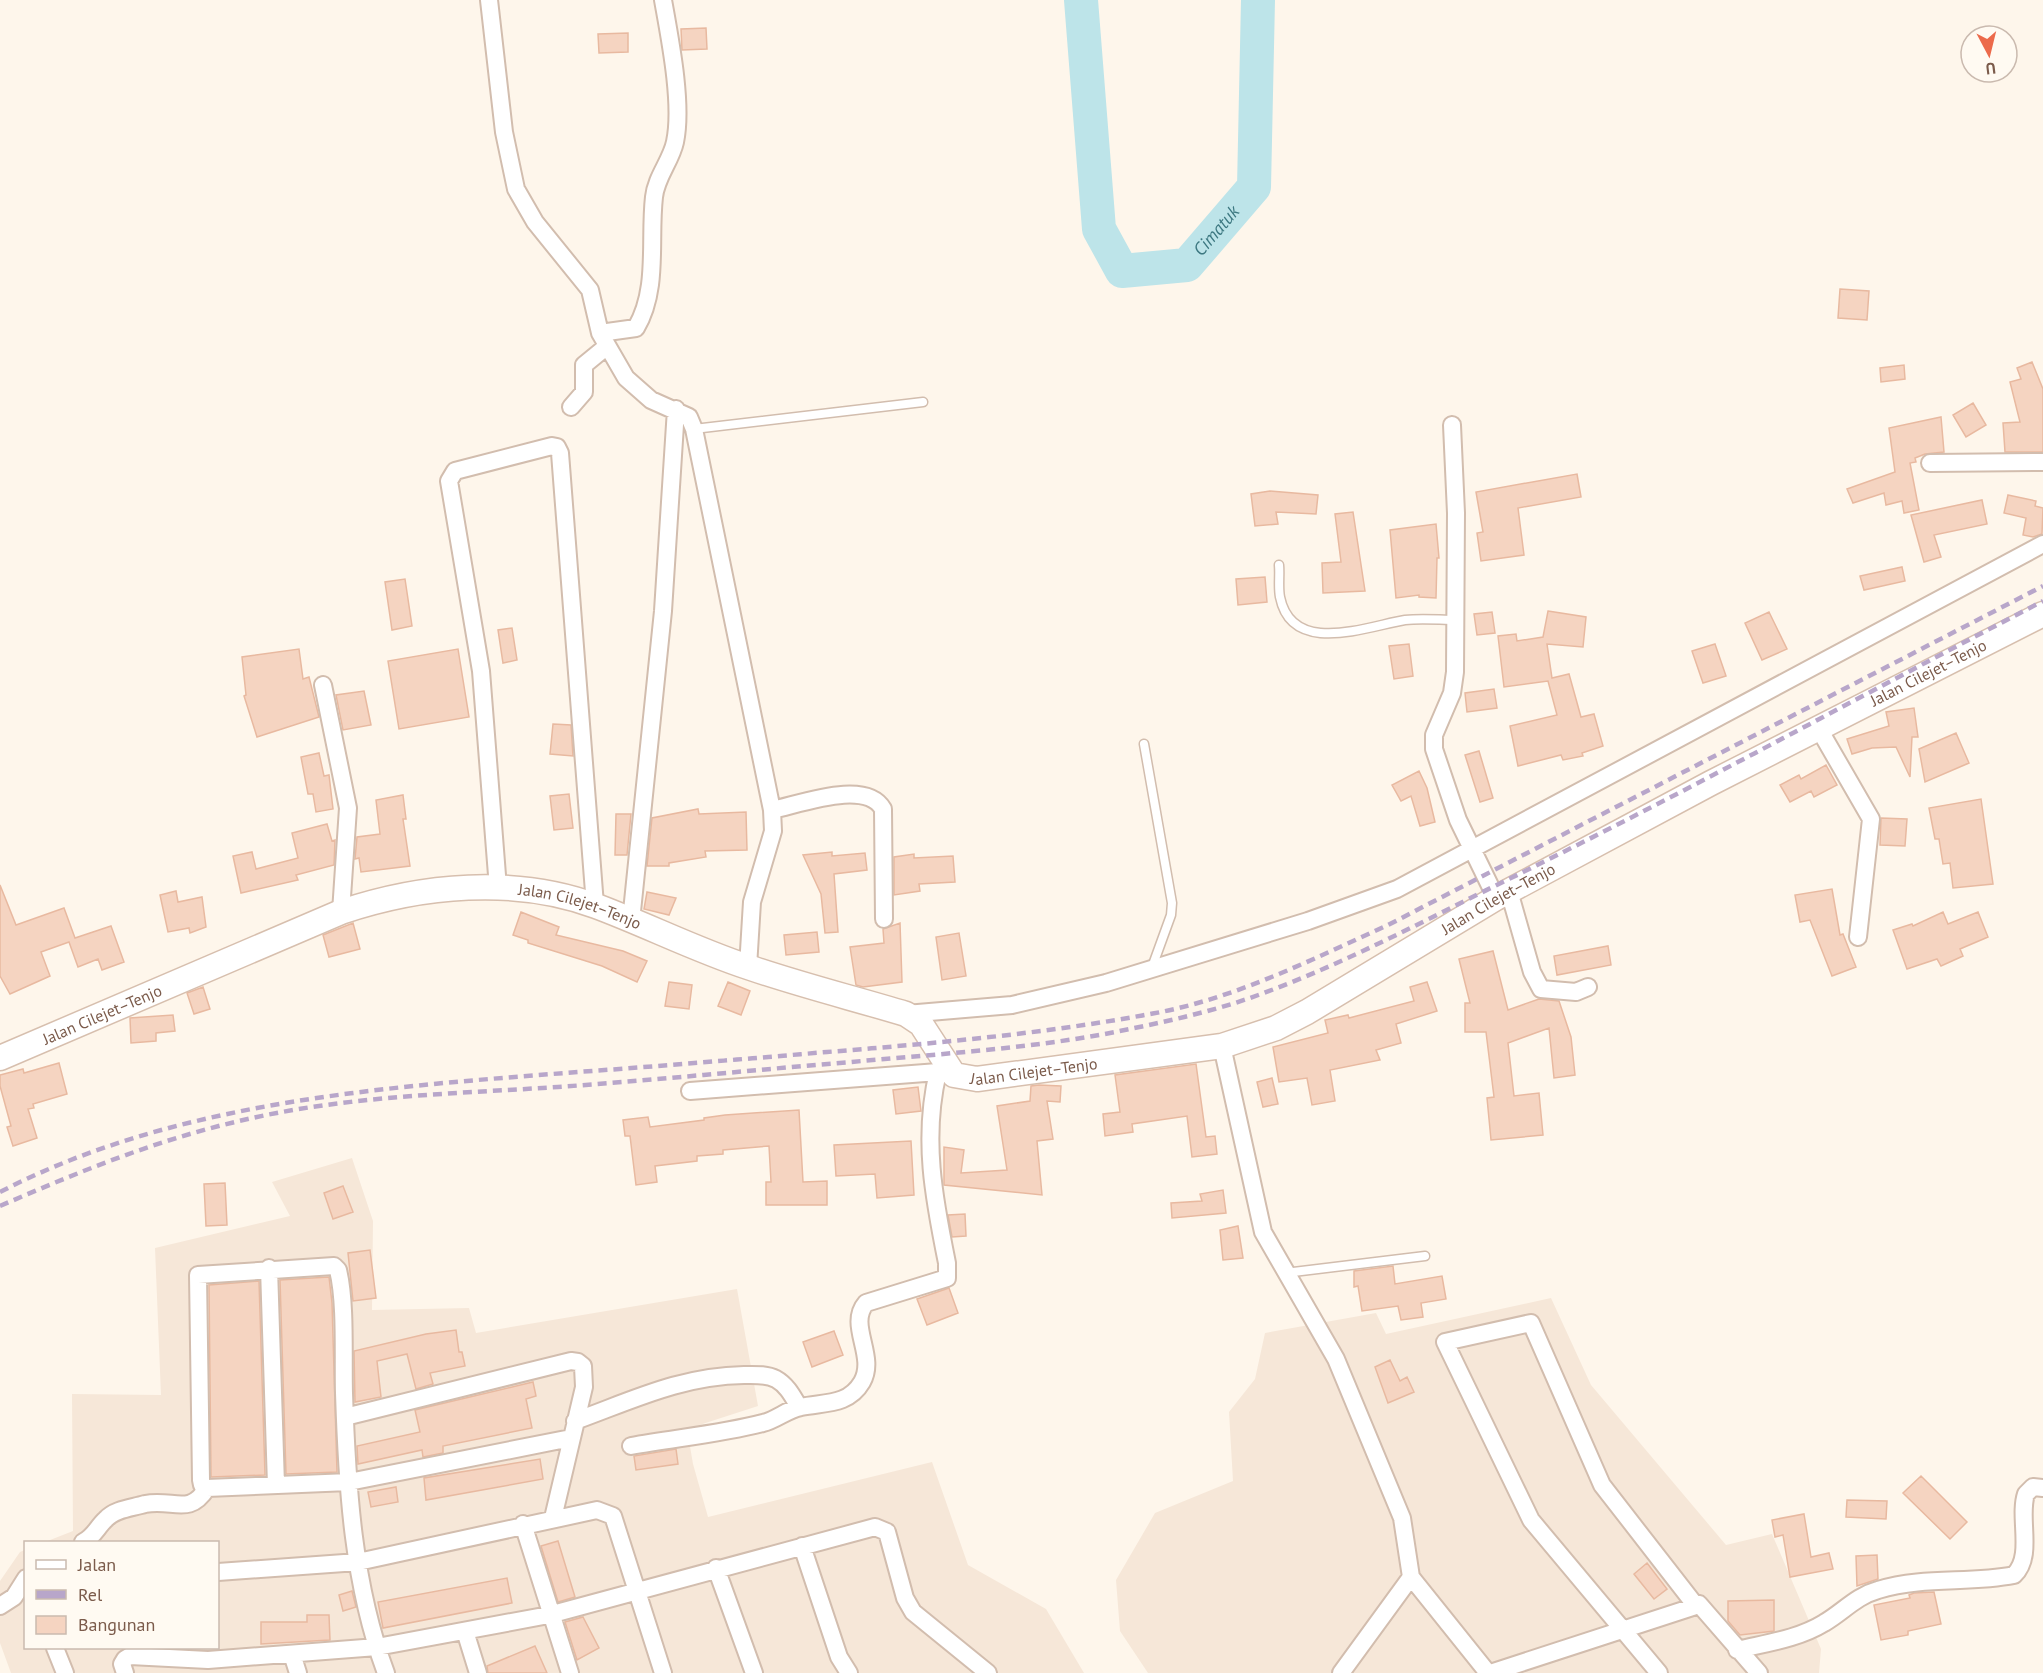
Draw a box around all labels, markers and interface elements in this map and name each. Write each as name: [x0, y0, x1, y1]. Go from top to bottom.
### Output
north arrow: [1959, 24, 2019, 84]
text: U: [1985, 58, 1997, 79]
water label: Cimatuk: [1188, 200, 1245, 261]
street label: Jalan Cilejet–Tenjo: [1866, 635, 1990, 711]
street label: Jalan Cilejet–Tenjo: [1437, 858, 1558, 939]
street label: Jalan Cilejet–Tenjo: [516, 879, 644, 933]
street label: Jalan Cilejet–Tenjo: [38, 980, 165, 1049]
street label: Jalan Cilejet–Tenjo: [968, 1053, 1099, 1089]
legend: [24, 1541, 219, 1649]
text: Jalan: [77, 1553, 116, 1576]
text: Rel: [78, 1583, 103, 1606]
text: Bangunan: [78, 1613, 155, 1636]

